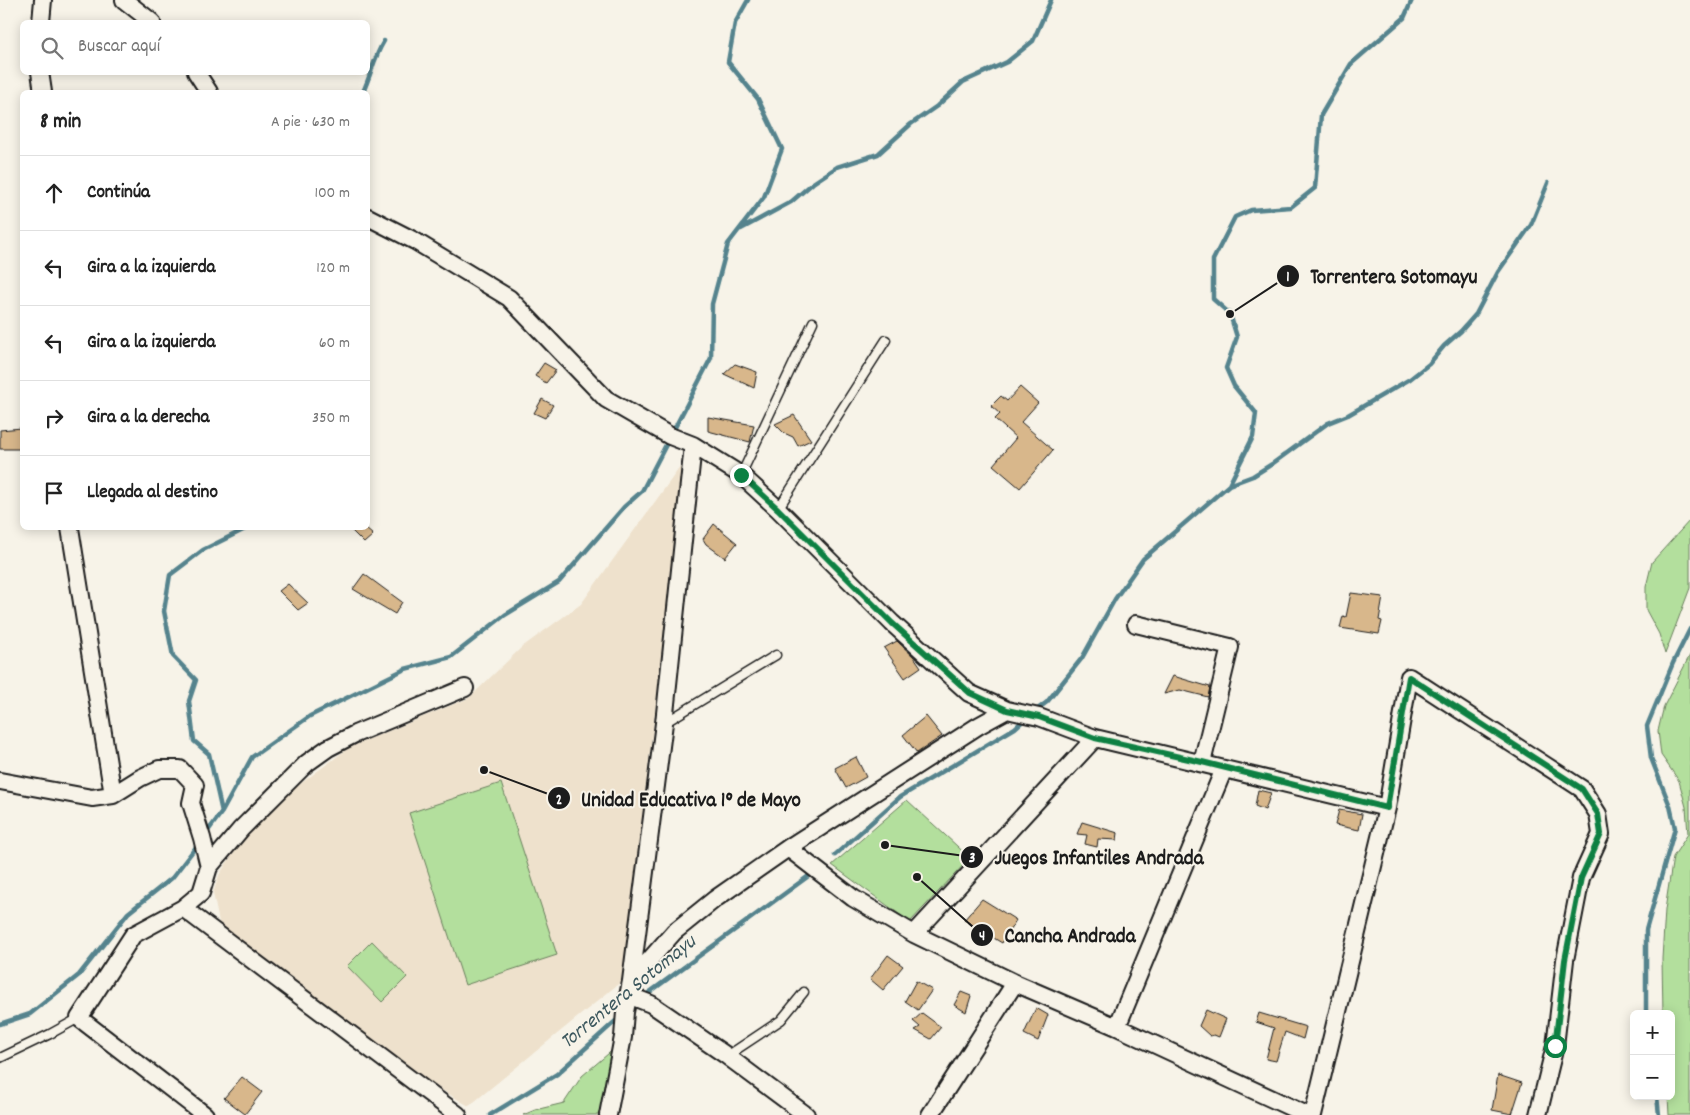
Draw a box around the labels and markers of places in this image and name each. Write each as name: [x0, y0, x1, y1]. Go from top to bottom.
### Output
callout: Torrentera Sotomayu: [1275, 258, 1488, 294]
callout: Unidad Educativa 1° de Mayo: [546, 780, 811, 816]
callout: Juegos Infantiles Andrada: [959, 839, 1213, 875]
callout: Cancha Andrada: [969, 917, 1145, 953]

